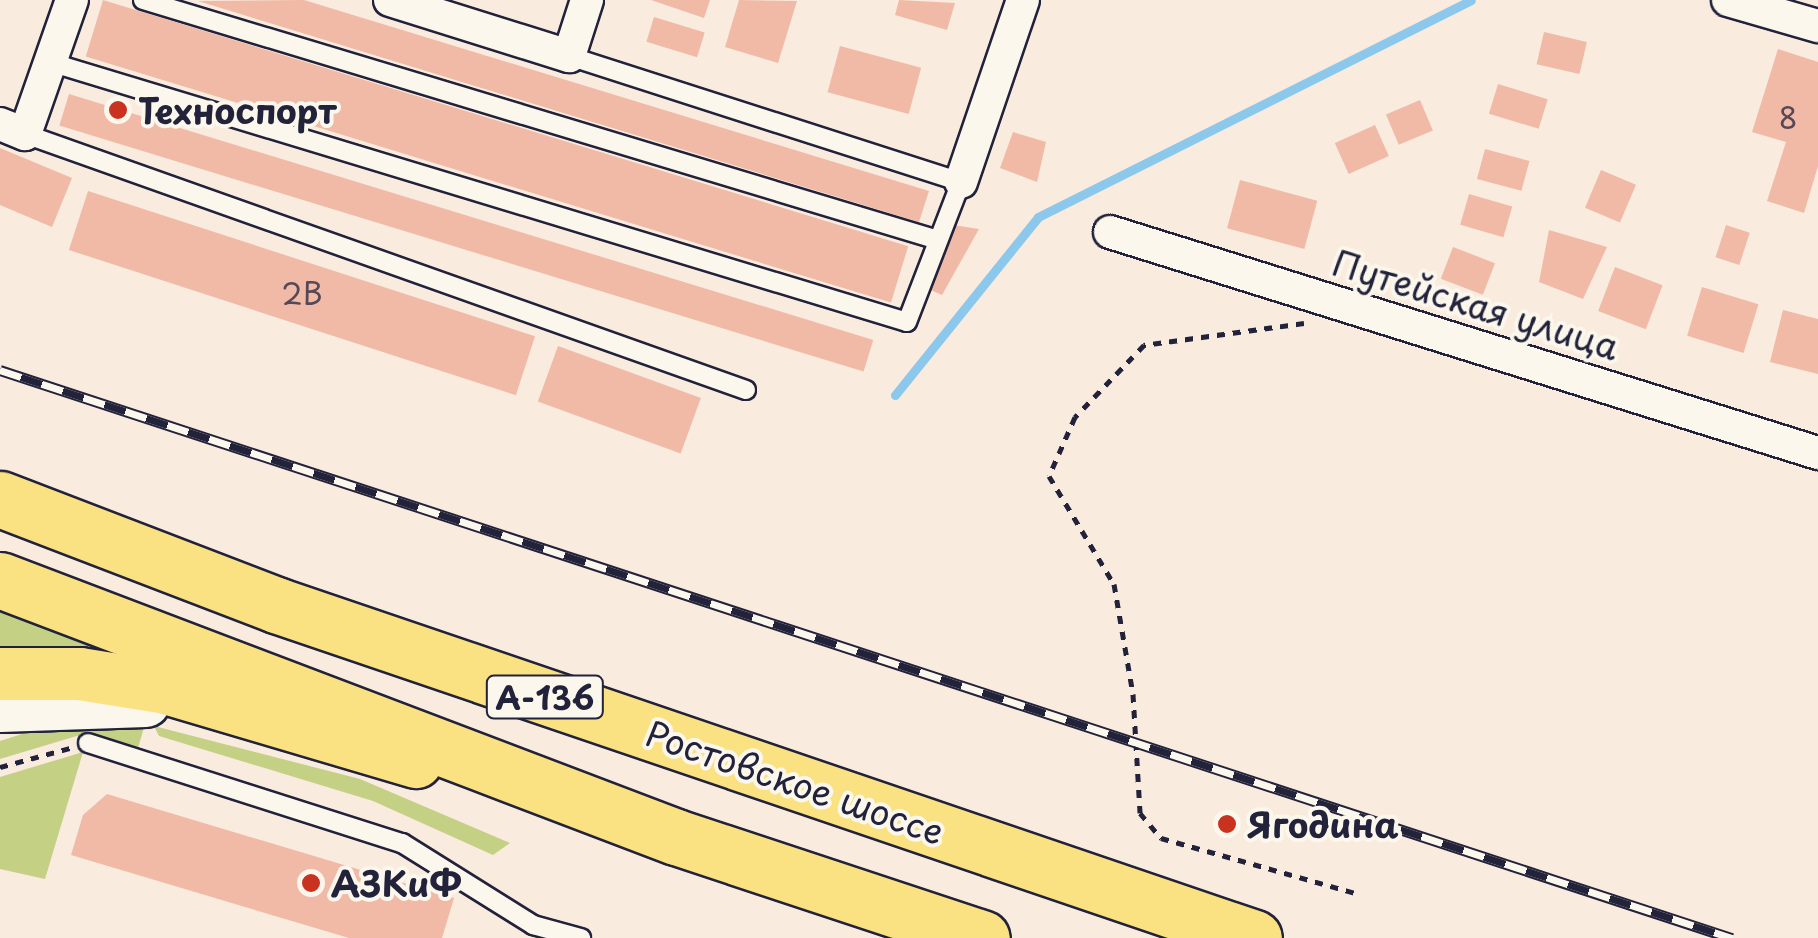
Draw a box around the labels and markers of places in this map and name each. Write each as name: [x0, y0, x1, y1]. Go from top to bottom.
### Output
place label: Техноспорт: [138, 89, 336, 131]
marker: Техноспорт: [107, 99, 129, 121]
place label: Ягодина: [1247, 803, 1399, 845]
marker: Ягодина: [1216, 813, 1238, 835]
place label: АЗКиФ: [331, 862, 462, 904]
marker: АЗКиФ: [300, 872, 322, 894]

